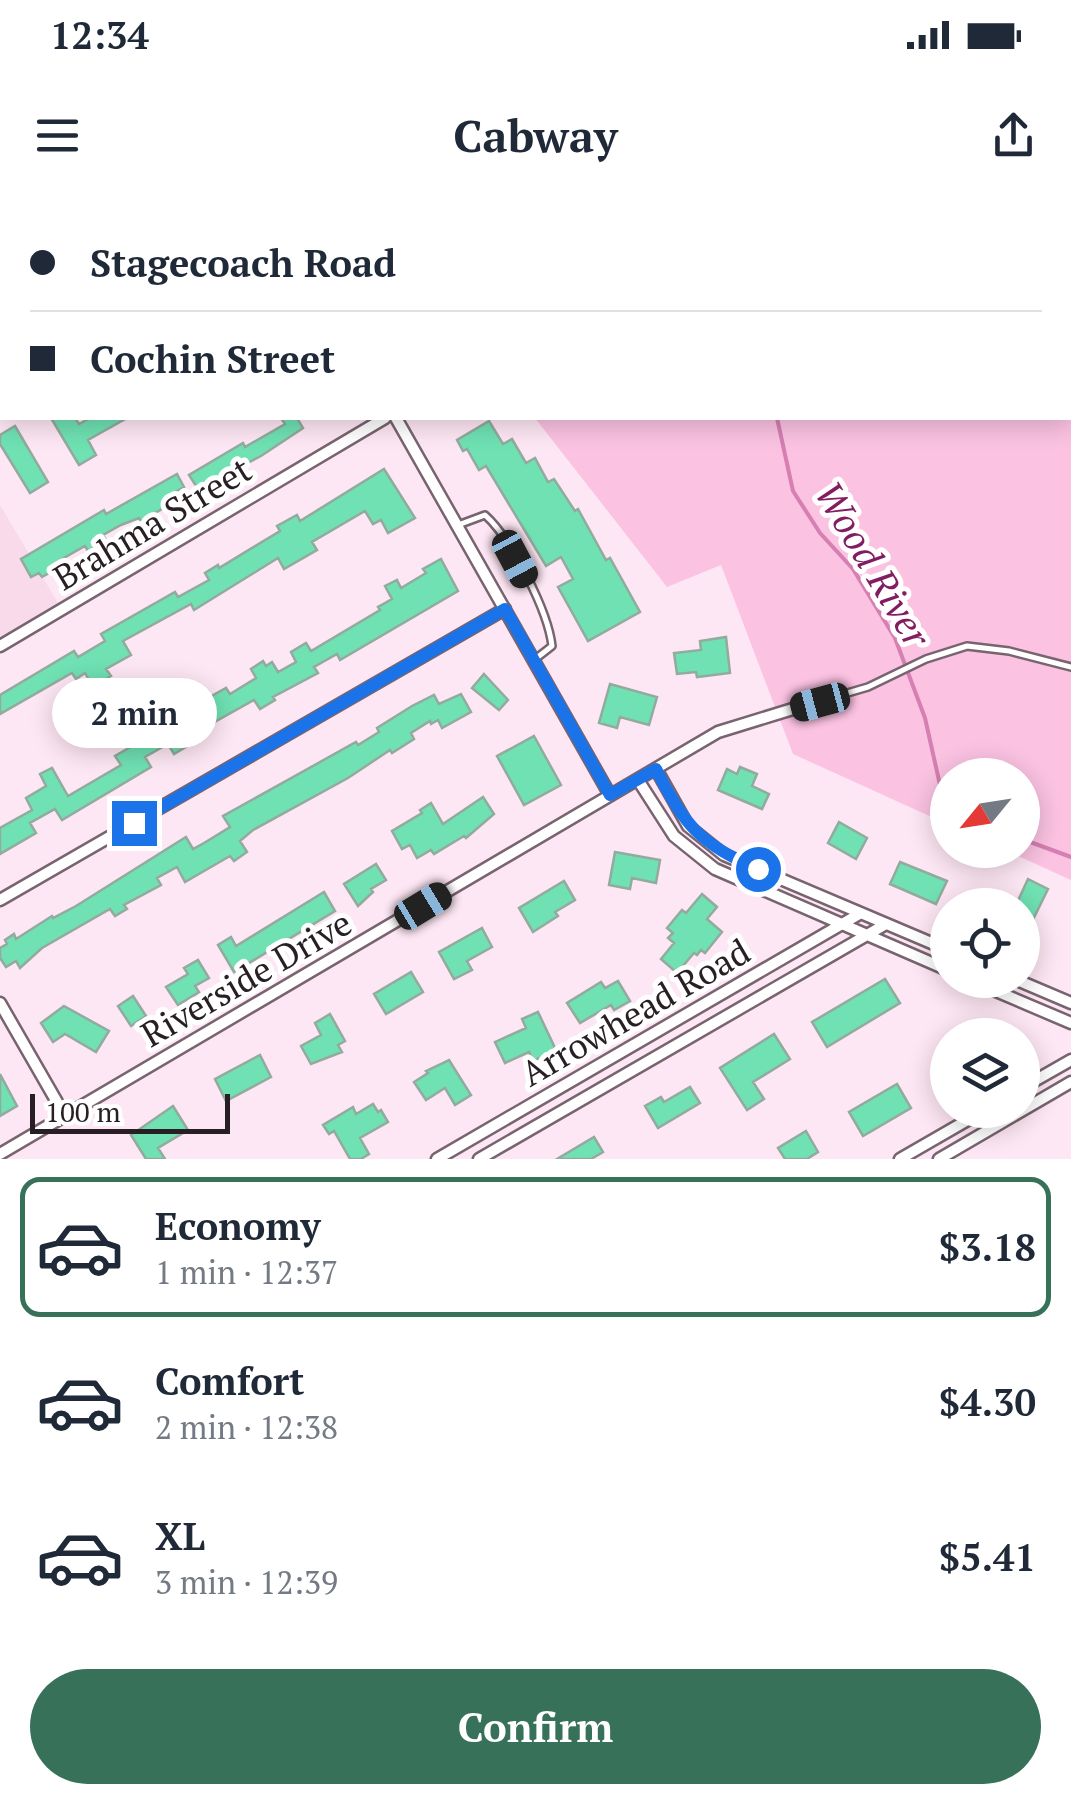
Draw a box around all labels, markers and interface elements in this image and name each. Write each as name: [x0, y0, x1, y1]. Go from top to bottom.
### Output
text: 12:34: [50, 10, 149, 60]
text: Cabway: [453, 105, 618, 165]
icon: menu: [30, 108, 85, 163]
icon: share: [986, 108, 1041, 163]
text: Stagecoach Road: [90, 238, 396, 288]
text: Cochin Street: [90, 334, 335, 384]
street label: Brahma Street: [45, 446, 259, 600]
water label: Wood River: [804, 472, 943, 657]
car: [488, 525, 542, 593]
callout: 2 min: [52, 678, 216, 748]
car: [787, 680, 853, 724]
text: 2 min: [91, 692, 178, 734]
north arrow: [930, 758, 1040, 868]
map controls: [930, 758, 1040, 1128]
route end: [112, 801, 157, 846]
route start: [736, 847, 781, 892]
car: [390, 878, 456, 934]
button: locate: [930, 888, 1040, 998]
street label: Riverside Drive: [132, 899, 360, 1057]
street label: Arrowhead Road: [512, 928, 758, 1096]
button: layers: [930, 1018, 1040, 1128]
scale bar: [30, 1089, 230, 1134]
text: 100 m: [45, 1093, 121, 1130]
text: Economy: [155, 1201, 321, 1251]
icon: car: [35, 1202, 125, 1292]
text: $3.18: [939, 1222, 1036, 1272]
text: 1 min · 12:37: [155, 1251, 338, 1293]
text: Comfort: [155, 1356, 304, 1406]
icon: car: [35, 1357, 125, 1447]
text: $4.30: [939, 1377, 1036, 1427]
text: 2 min · 12:38: [155, 1406, 338, 1448]
text: XL: [155, 1511, 205, 1561]
icon: car: [35, 1512, 125, 1602]
text: $5.41: [939, 1532, 1036, 1582]
text: 3 min · 12:39: [155, 1561, 338, 1603]
button: Confirm: [30, 1669, 1041, 1784]

